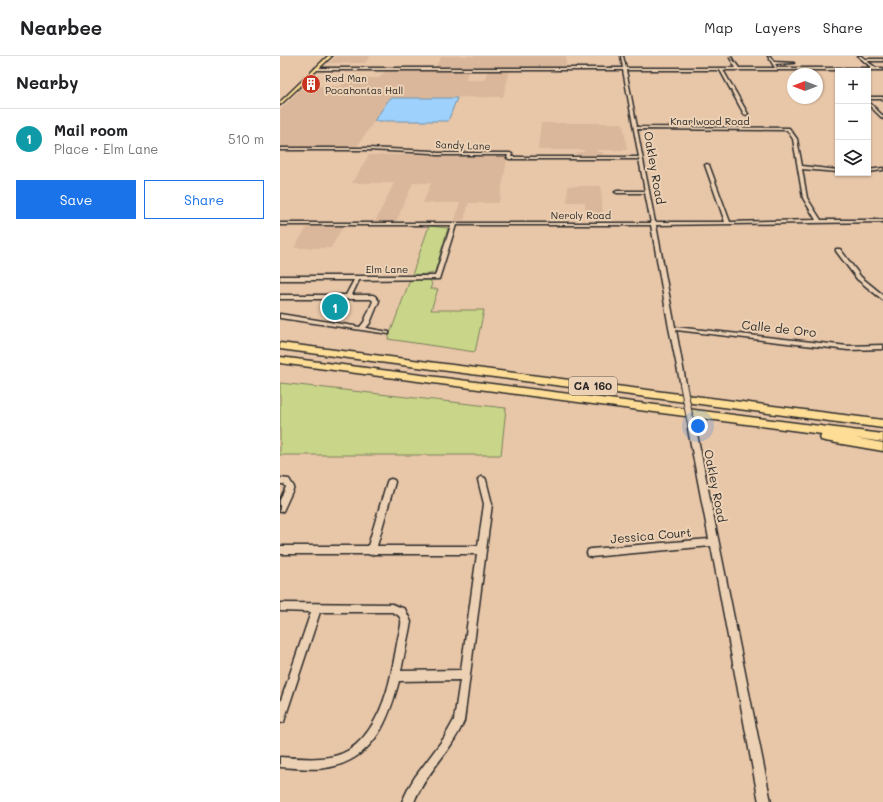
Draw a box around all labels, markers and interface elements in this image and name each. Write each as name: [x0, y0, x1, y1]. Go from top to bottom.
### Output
text: Nearbee: [20, 15, 102, 40]
text: Map: [704, 18, 733, 37]
text: Layers: [755, 18, 801, 37]
text: Share: [823, 18, 863, 37]
north arrow: [787, 68, 823, 104]
map controls: [835, 68, 871, 176]
button: +: [835, 68, 871, 104]
text: Nearby: [16, 71, 78, 93]
place label: Red Man Pocahontas Hall: [325, 71, 403, 97]
building icon: Red Man Pocahontas Hall: [300, 73, 322, 95]
button: −: [835, 104, 871, 140]
street label: Knarlwood Road: [670, 114, 750, 128]
text: Mail room: [54, 120, 128, 140]
text: 1: [26, 130, 32, 147]
text: 510 m: [228, 130, 264, 147]
street label: Oakley Road: [641, 130, 669, 206]
street label: Sandy Lane: [435, 137, 491, 153]
text: Place · Elm Lane: [54, 140, 158, 157]
button: layers: [835, 140, 871, 176]
button: Save: [16, 180, 136, 219]
button: Share: [144, 180, 264, 219]
street label: Neroly Road: [551, 208, 611, 222]
street label: Elm Lane: [366, 262, 408, 276]
pin: 1: [322, 292, 348, 322]
street label: Calle de Oro: [741, 316, 817, 340]
road number: CA 160: [569, 377, 617, 395]
your location: [688, 416, 708, 436]
street label: Oakley Road: [701, 448, 731, 524]
street label: Jessica Court: [610, 523, 692, 547]

